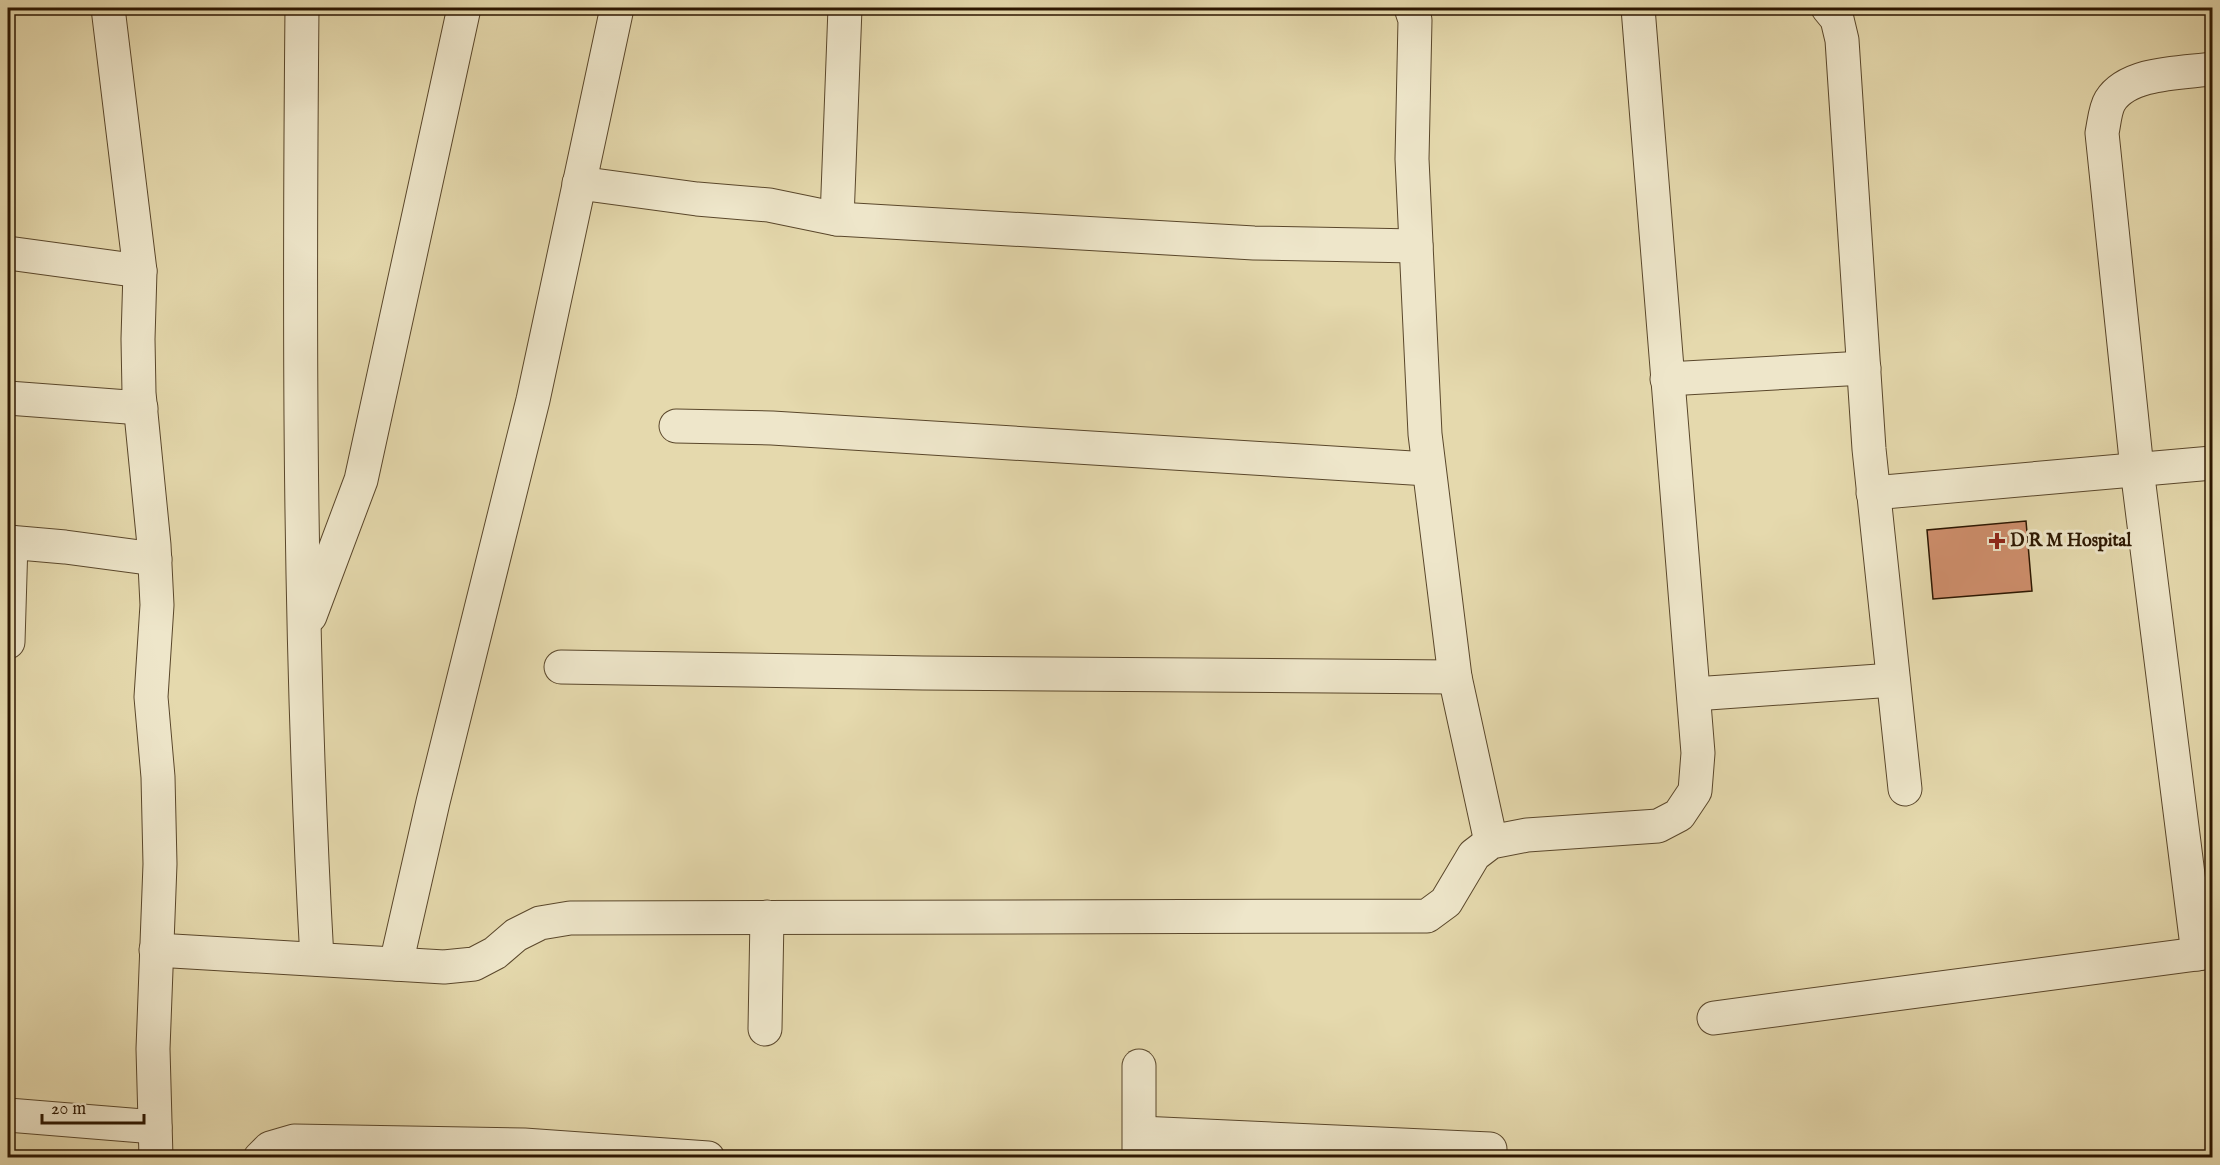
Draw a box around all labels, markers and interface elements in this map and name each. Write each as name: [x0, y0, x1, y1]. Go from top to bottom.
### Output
place label: D R M Hospital: [2010, 530, 2132, 553]
marker: D R M Hospital: [1988, 532, 2006, 550]
scale bar: [42, 1087, 144, 1125]
text: 20 m: [51, 1098, 86, 1121]

